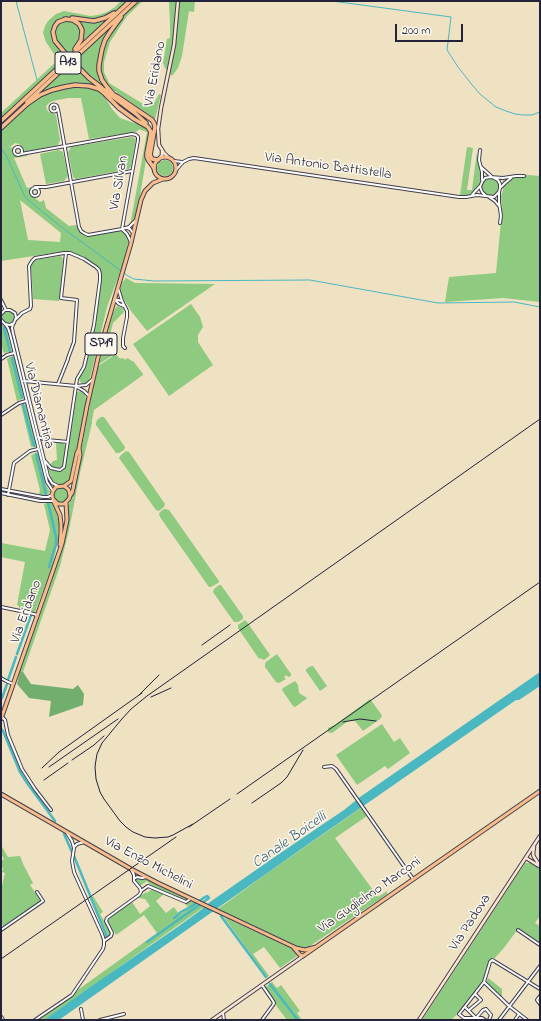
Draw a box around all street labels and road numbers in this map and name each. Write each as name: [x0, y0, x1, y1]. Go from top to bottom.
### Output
street label: Via Eridano: [141, 40, 171, 108]
road number: A13: [55, 52, 81, 74]
street label: Via Antonio Battistella: [264, 150, 392, 184]
street label: Via Silvan: [107, 155, 133, 211]
road number: SP19: [85, 333, 117, 355]
street label: Via Diamantina: [19, 361, 57, 451]
street label: Via Eridano: [8, 578, 46, 646]
street label: Via Enzo Michelini: [101, 834, 195, 894]
street label: Via Guglielmo Marconi: [315, 854, 425, 938]
street label: Via Padova: [447, 892, 495, 954]

